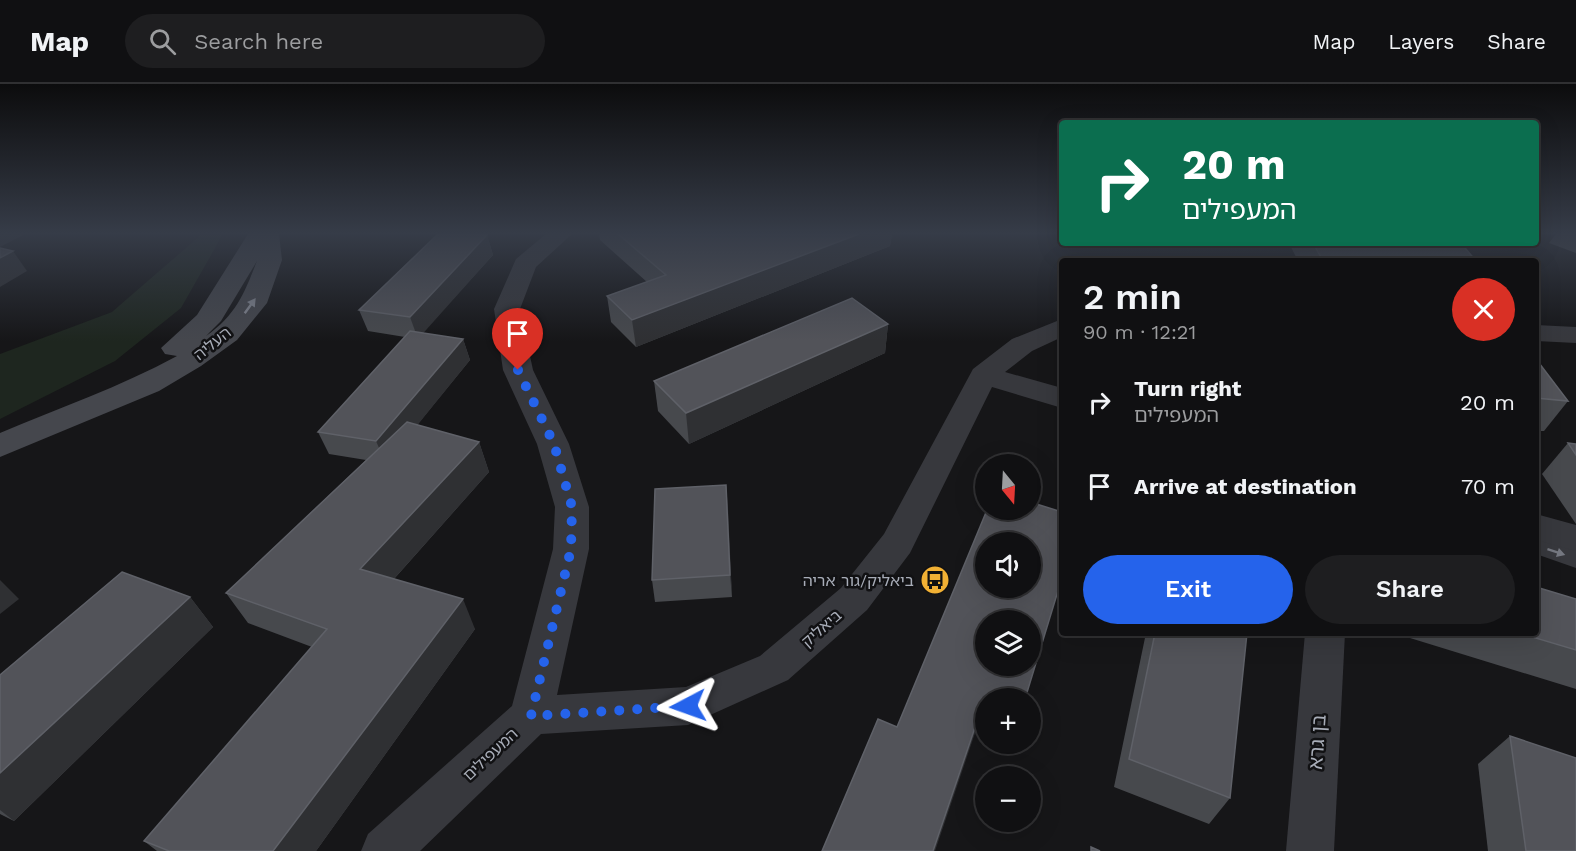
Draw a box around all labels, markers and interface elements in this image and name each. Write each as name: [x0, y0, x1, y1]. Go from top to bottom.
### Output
search box: [125, 14, 545, 68]
text: Map: [30, 25, 89, 58]
icon: search: [146, 25, 179, 58]
text: Search here: [194, 29, 323, 54]
text: Map: [1312, 29, 1355, 54]
text: Layers: [1388, 29, 1454, 54]
text: Share: [1487, 29, 1546, 54]
text: 20 m: [1182, 140, 1286, 189]
icon: right: [1083, 144, 1161, 222]
text: המעפילים: [1182, 194, 1297, 226]
text: 2 min: [1083, 276, 1182, 318]
button: close: [1452, 278, 1515, 341]
one-way arrow: [244, 298, 256, 314]
pin: [492, 308, 543, 370]
icon: arrive: [501, 317, 534, 350]
text: 90 m · 12:21: [1083, 320, 1196, 344]
street label: העליה: [190, 323, 235, 364]
text: Turn right: [1134, 376, 1241, 401]
icon: right: [1083, 386, 1116, 419]
text: 20 m: [1460, 390, 1515, 415]
text: המעפילים: [1134, 403, 1219, 427]
north arrow: [975, 454, 1041, 520]
map controls: [975, 454, 1041, 832]
icon: arrive: [1083, 470, 1116, 503]
text: Arrive at destination: [1134, 474, 1357, 499]
text: 70 m: [1461, 474, 1515, 499]
button: sound: [975, 532, 1041, 598]
one-way arrow: [1547, 548, 1565, 557]
button: Exit: [1083, 555, 1293, 624]
button: Share: [1305, 555, 1515, 624]
bus stop icon: ביאליק/גור אריה: [919, 564, 951, 596]
place label: ביאליק/גור אריה: [803, 571, 914, 590]
street label: ביאליק: [797, 606, 845, 651]
button: layers: [975, 610, 1041, 676]
position arrow: [656, 674, 720, 738]
button: +: [975, 688, 1041, 754]
street label: בן גרא: [1303, 714, 1331, 770]
street label: המעפילים: [459, 724, 522, 784]
button: −: [975, 766, 1041, 832]

